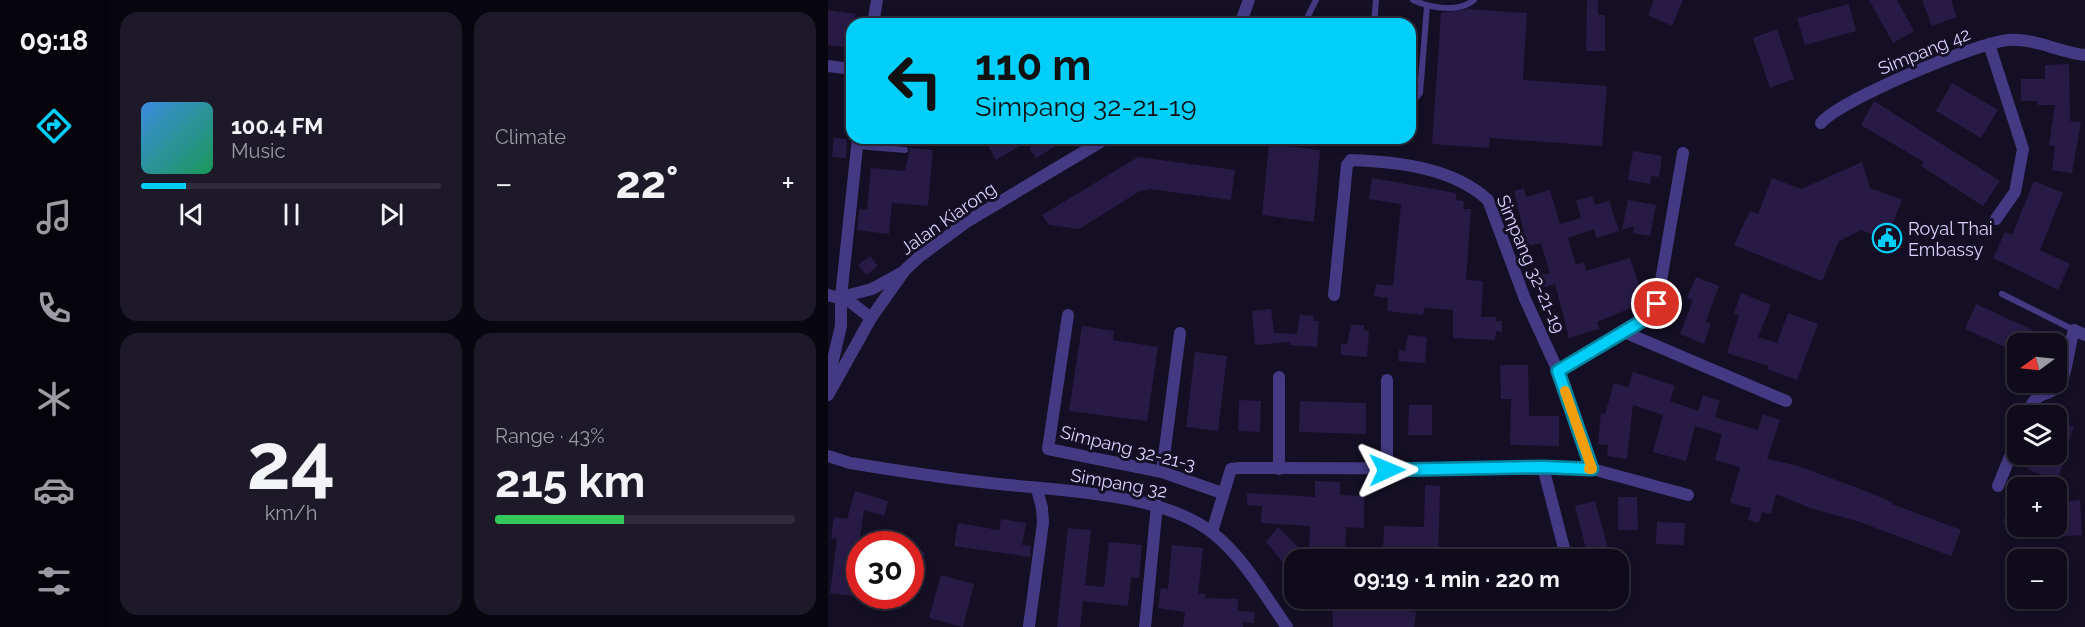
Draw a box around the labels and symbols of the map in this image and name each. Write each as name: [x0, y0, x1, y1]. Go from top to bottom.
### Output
street label: Simpang 42: [1875, 23, 1973, 79]
street label: Jalan Kiarong: [896, 177, 1000, 259]
street label: Simpang 32-21-19: [1492, 192, 1570, 336]
place label: Royal Thai Embassy: [1908, 218, 1993, 260]
public building icon: Royal Thai Embassy: [1871, 222, 1903, 254]
pin: [1631, 278, 1682, 329]
north arrow: [2007, 333, 2067, 393]
street label: Simpang 32-21-3: [1058, 421, 1198, 475]
position arrow: [1355, 438, 1419, 502]
street label: Simpang 32: [1069, 464, 1169, 502]
speed limit sign: 30: [846, 531, 924, 609]

